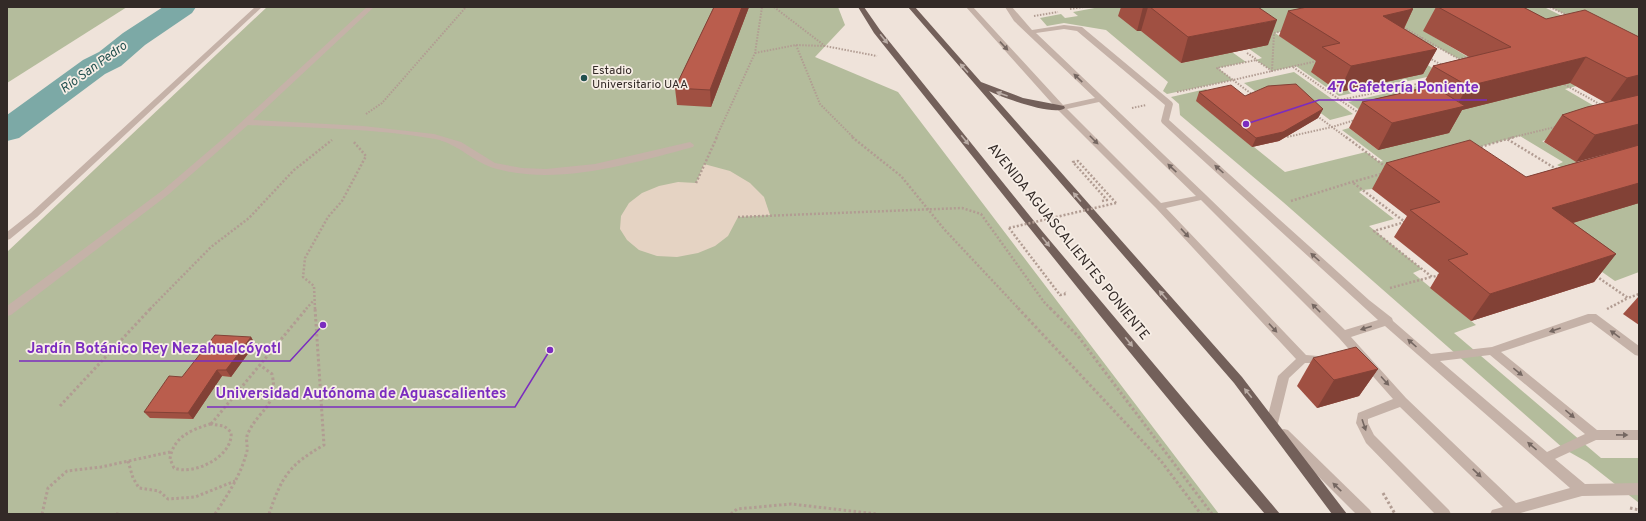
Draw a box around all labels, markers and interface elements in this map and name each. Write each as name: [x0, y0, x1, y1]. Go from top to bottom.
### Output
one-way arrow: [879, 33, 888, 44]
water label: Río San Pedro: [58, 38, 130, 98]
one-way arrow: [999, 41, 1009, 51]
place label: Estadio Universitario UAA: [592, 63, 688, 93]
one-way arrow: [959, 63, 968, 73]
marker: Estadio Universitario UAA: [579, 73, 589, 83]
one-way arrow: [1073, 73, 1083, 83]
callout: 47 Cafetería Poniente: [1319, 73, 1487, 100]
text: 47 Cafetería Poniente: [1327, 79, 1479, 98]
one-way arrow: [996, 91, 1008, 97]
one-way arrow: [960, 135, 969, 146]
one-way arrow: [1089, 135, 1099, 145]
street label: AVENIDA AGUASCALIENTES PONIENTE: [983, 140, 1153, 344]
one-way arrow: [1168, 164, 1177, 173]
one-way arrow: [1214, 165, 1223, 174]
one-way arrow: [1072, 192, 1082, 202]
one-way arrow: [1180, 228, 1189, 238]
one-way arrow: [1042, 236, 1051, 247]
one-way arrow: [1310, 252, 1320, 262]
one-way arrow: [1158, 290, 1167, 300]
one-way arrow: [1311, 303, 1321, 313]
one-way arrow: [1269, 323, 1278, 333]
one-way arrow: [1359, 325, 1371, 331]
one-way arrow: [1548, 327, 1560, 333]
one-way arrow: [1610, 330, 1621, 338]
callout: Jardín Botánico Rey Nezahualcóyotl: [19, 334, 290, 361]
one-way arrow: [1124, 337, 1133, 347]
one-way arrow: [1407, 338, 1417, 347]
text: Jardín Botánico Rey Nezahualcóyotl: [27, 340, 281, 359]
one-way arrow: [1513, 367, 1524, 376]
one-way arrow: [1380, 377, 1389, 386]
callout: Universidad Autónoma de Aguascalientes: [207, 380, 515, 407]
text: Universidad Autónoma de Aguascalientes: [216, 385, 506, 404]
one-way arrow: [1244, 387, 1252, 398]
one-way arrow: [1564, 409, 1575, 418]
one-way arrow: [1361, 419, 1367, 431]
one-way arrow: [1616, 432, 1629, 438]
one-way arrow: [1527, 441, 1537, 450]
one-way arrow: [1472, 468, 1482, 478]
one-way arrow: [1332, 482, 1342, 492]

